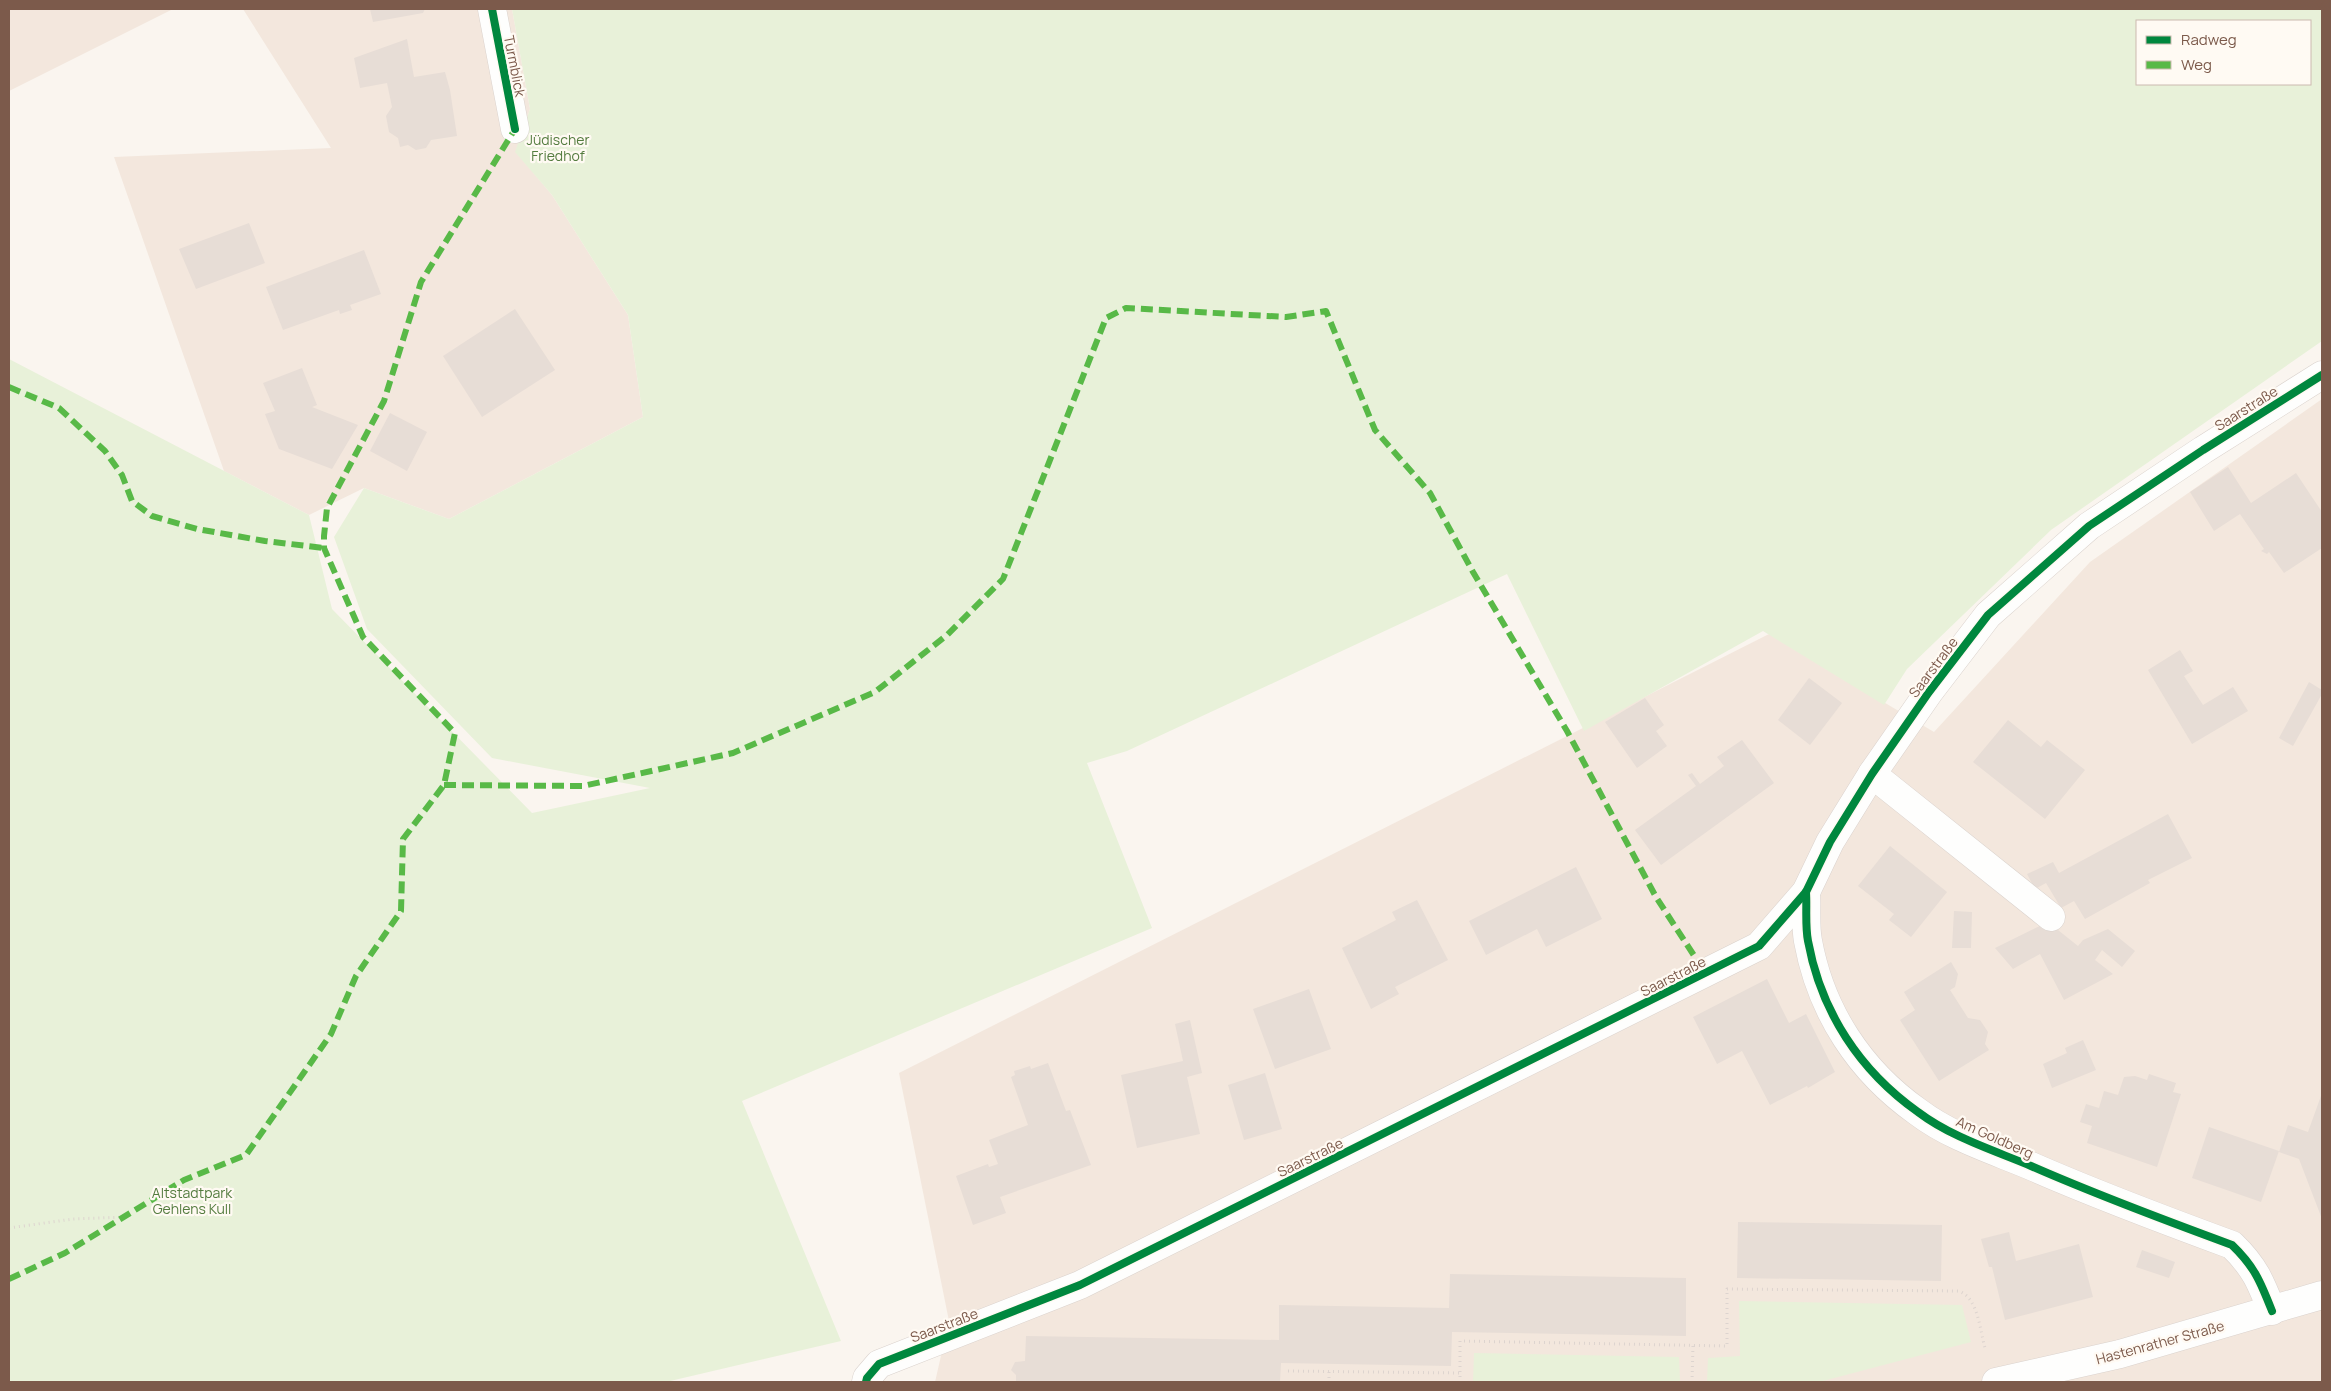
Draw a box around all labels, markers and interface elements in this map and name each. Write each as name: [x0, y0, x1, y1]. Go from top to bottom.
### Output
legend: [2136, 20, 2311, 85]
text: Radweg: [2181, 29, 2237, 50]
street label: Turmblick: [500, 34, 530, 99]
text: Weg: [2181, 54, 2212, 75]
park label: Jüdischer Friedhof: [526, 130, 590, 165]
street label: Saarstraße: [2211, 381, 2281, 435]
street label: Saarstraße: [1904, 633, 1962, 701]
street label: Saarstraße: [1637, 951, 1709, 1001]
street label: Am Goldberg: [1953, 1111, 2037, 1163]
street label: Saarstraße: [1274, 1133, 1346, 1181]
park label: Altstadtpark Gehlens Kull: [152, 1183, 233, 1218]
street label: Saarstraße: [907, 1303, 981, 1347]
street label: Hastenrather Straße: [2094, 1316, 2226, 1368]

